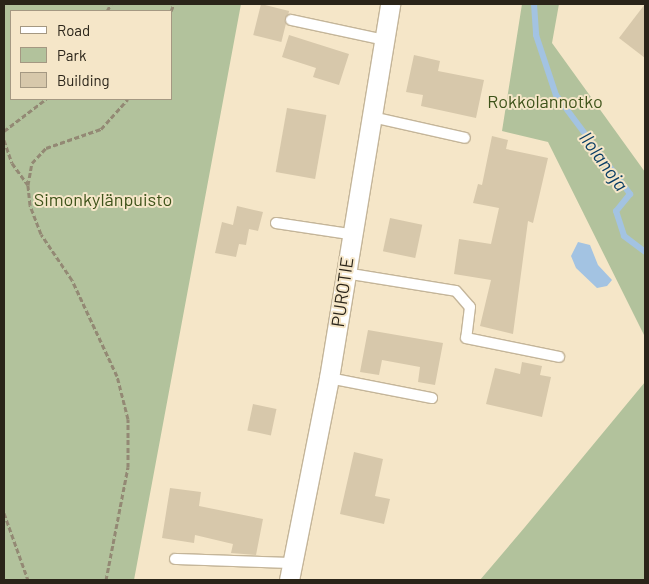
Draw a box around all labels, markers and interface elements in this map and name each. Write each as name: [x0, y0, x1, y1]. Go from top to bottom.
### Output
legend: [10, 10, 172, 100]
text: Road: [57, 21, 90, 39]
text: Park: [57, 46, 86, 64]
text: Building: [57, 71, 110, 89]
park label: Rokkolannotko: [487, 90, 603, 112]
water label: Ilolanoja: [575, 127, 633, 195]
park label: Simonkylänpuisto: [34, 188, 172, 210]
street label: PUROTIE: [326, 256, 358, 328]

